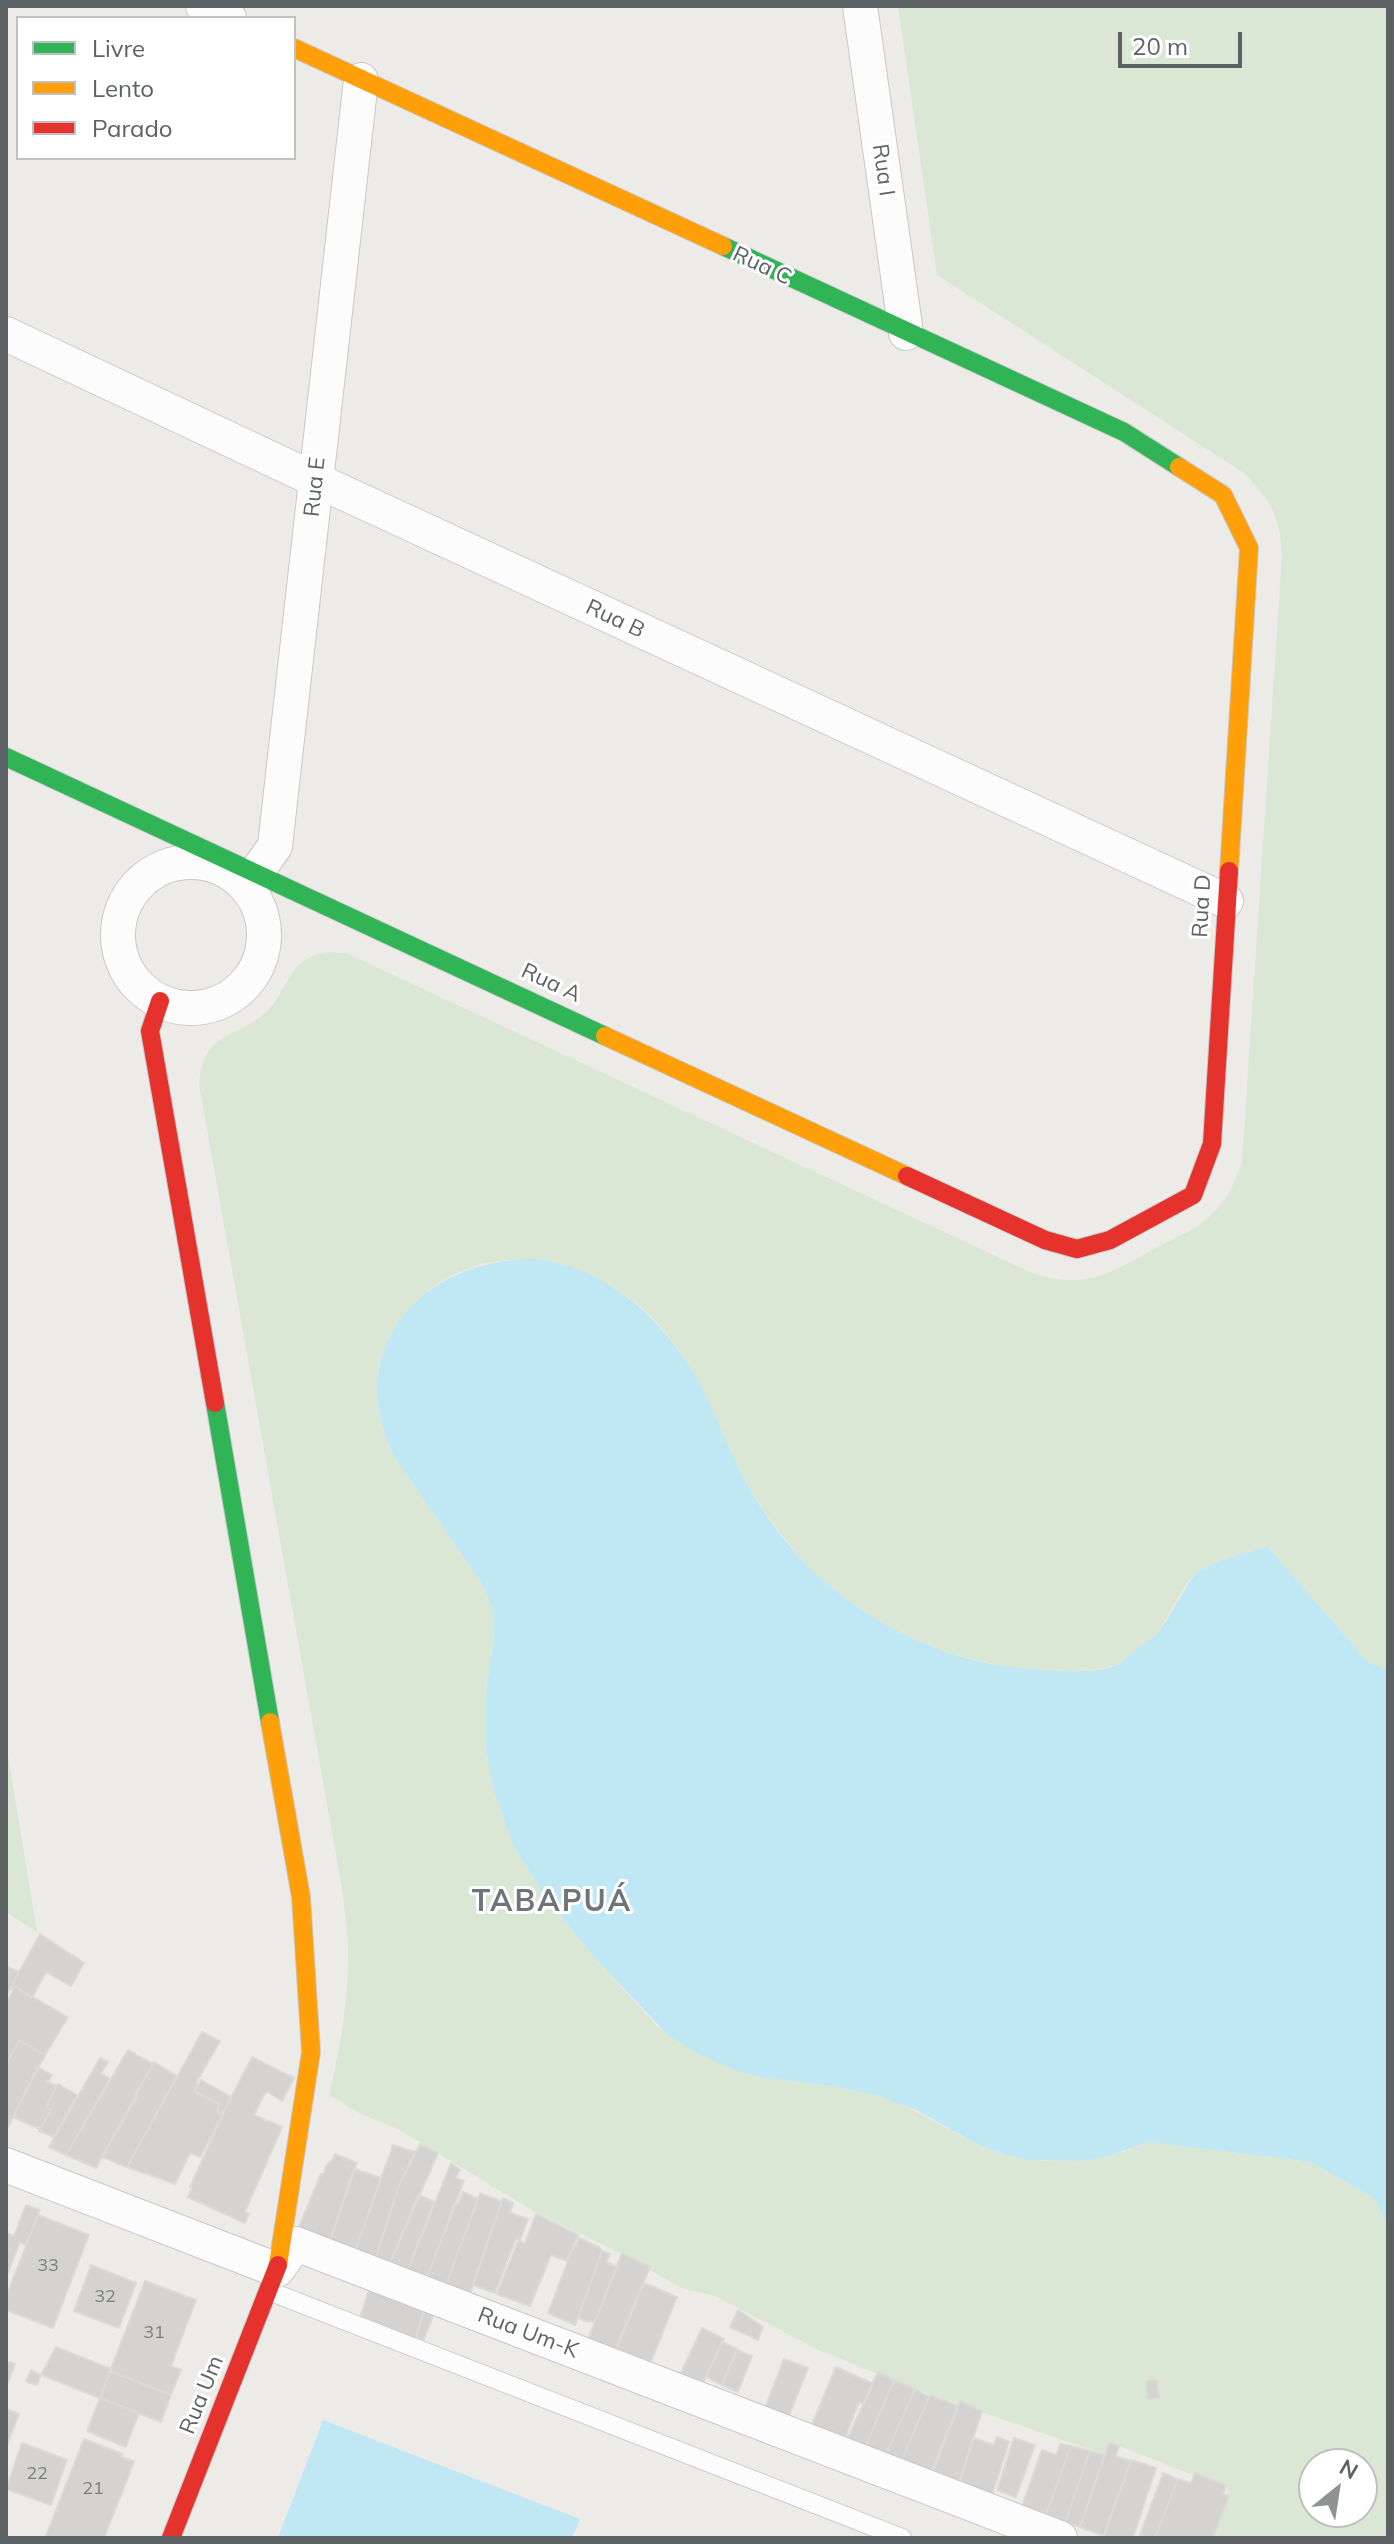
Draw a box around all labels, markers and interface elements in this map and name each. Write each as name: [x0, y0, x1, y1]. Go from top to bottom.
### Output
legend: [16, 16, 296, 160]
scale bar: [1122, 16, 1246, 66]
text: 20 m: [1132, 31, 1188, 61]
text: Livre: [92, 33, 145, 63]
text: Lento: [92, 73, 154, 103]
text: Parado: [92, 113, 173, 143]
street label: Rua I: [866, 142, 900, 198]
street label: Rua C: [728, 241, 796, 291]
street label: Rua E: [299, 456, 331, 518]
street label: Rua B: [581, 594, 649, 644]
street label: Rua D: [1187, 874, 1217, 938]
street label: Rua A: [517, 958, 585, 1008]
district label: TABAPUÁ: [472, 1884, 632, 1920]
house number: 33: [37, 2255, 59, 2277]
house number: 32: [94, 2286, 116, 2308]
street label: Rua Um-K: [474, 2302, 582, 2364]
house number: 31: [143, 2322, 165, 2344]
street label: Rua Um: [174, 2352, 230, 2438]
north arrow: [1298, 2448, 1378, 2528]
text: N: [1335, 2453, 1363, 2485]
house number: 22: [26, 2463, 48, 2485]
house number: 21: [82, 2478, 104, 2500]

